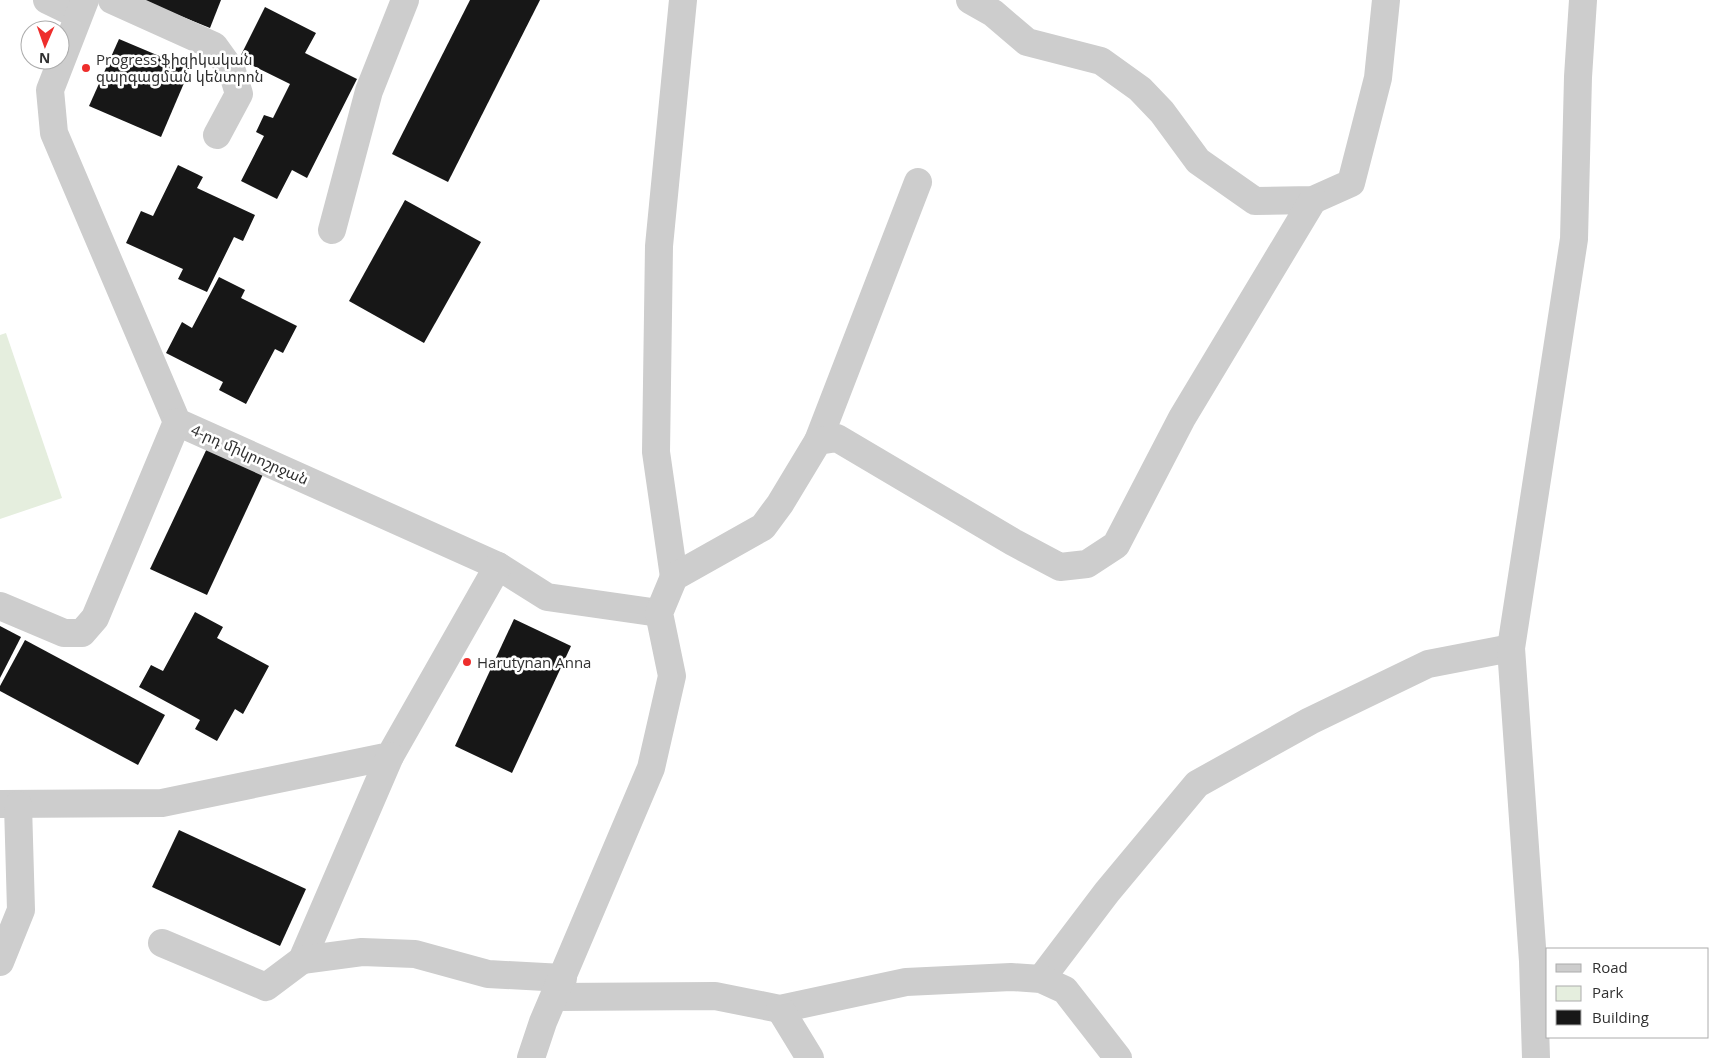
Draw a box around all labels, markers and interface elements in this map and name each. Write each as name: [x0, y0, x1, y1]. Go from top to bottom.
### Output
north arrow: [20, 20, 70, 70]
text: N: [39, 49, 51, 68]
place label: Progress ֆիզիկական զարգացման կենտրոն: [96, 49, 264, 86]
marker: Progress ֆիզիկական զարգացման կենտրոն: [80, 62, 92, 74]
street label: 4-րդ միկրոշրջան: [188, 419, 312, 489]
place label: Harutynan Anna: [477, 652, 591, 672]
marker: Harutynan Anna: [461, 656, 473, 668]
legend: [1546, 948, 1709, 1038]
text: Road: [1592, 957, 1628, 977]
text: Park: [1592, 982, 1623, 1002]
text: Building: [1592, 1007, 1649, 1027]

